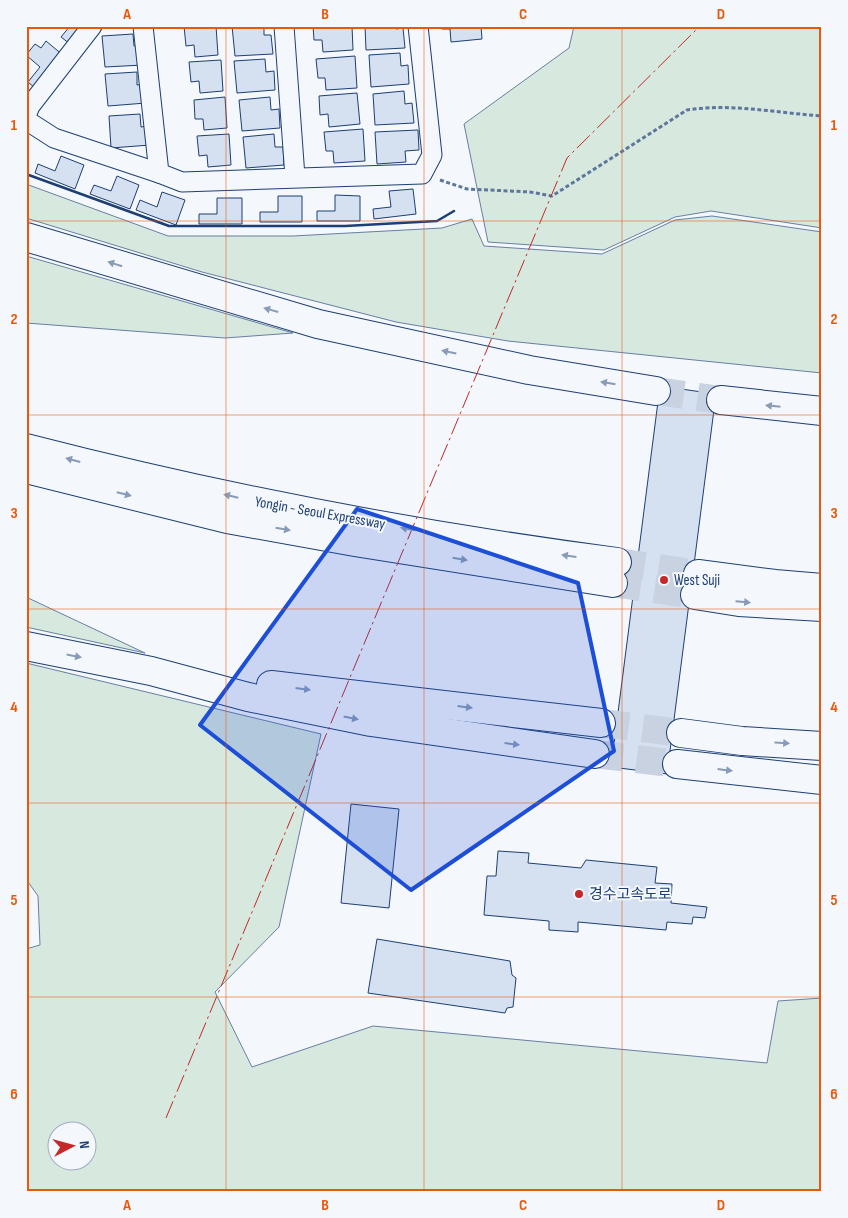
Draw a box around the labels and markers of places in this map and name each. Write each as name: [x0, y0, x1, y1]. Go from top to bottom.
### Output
place label: West Suji: [674, 571, 720, 590]
marker: West Suji: [658, 574, 670, 586]
place label: 경수고속도로: [589, 885, 672, 904]
marker: 경수고속도로: [573, 888, 585, 900]

